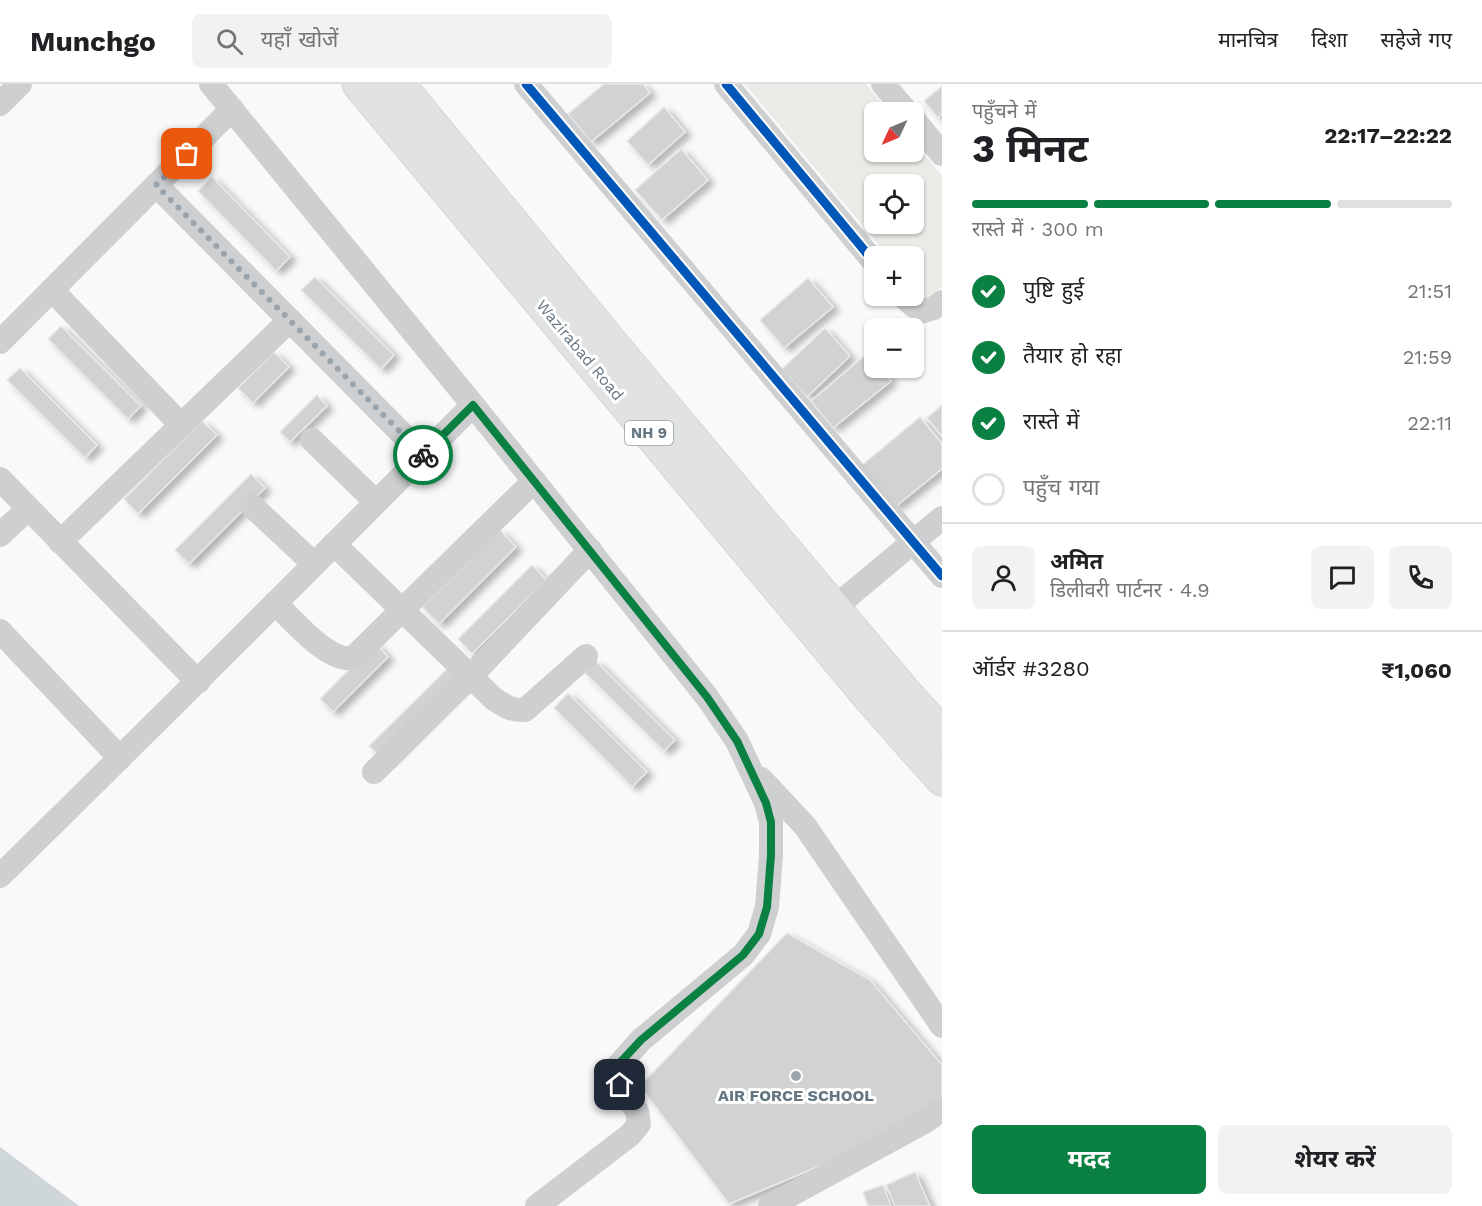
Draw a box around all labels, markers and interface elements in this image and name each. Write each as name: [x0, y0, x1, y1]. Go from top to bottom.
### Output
search box: [192, 14, 612, 68]
text: Munchgo: [30, 25, 156, 58]
icon: search: [213, 25, 246, 58]
text: यहाँ खोजें: [261, 27, 338, 52]
text: मानचित्र: [1218, 27, 1278, 52]
text: दिशा: [1311, 27, 1347, 52]
text: सहेजे गए: [1380, 27, 1452, 52]
text: पहुँचने में: [972, 99, 1037, 123]
north arrow: [864, 102, 924, 162]
map controls: [864, 102, 924, 378]
text: 22:17–22:22: [1324, 123, 1452, 148]
text: 3 मिनट: [972, 126, 1088, 171]
pin: [161, 128, 212, 179]
icon: bag: [170, 137, 203, 170]
button: locate: [864, 174, 924, 234]
text: रास्ते में · 300 m: [972, 217, 1104, 241]
button: +: [864, 246, 924, 306]
icon: check: [972, 275, 1005, 308]
text: पुष्टि हुई: [1023, 277, 1084, 302]
text: 21:51: [1407, 279, 1452, 303]
street label: Wazirabad Road: [532, 296, 628, 404]
button: −: [864, 318, 924, 378]
icon: check: [972, 341, 1005, 374]
text: तैयार हो रहा: [1023, 343, 1122, 368]
text: 21:59: [1403, 345, 1452, 369]
icon: check: [972, 407, 1005, 440]
text: रास्ते में: [1023, 409, 1079, 434]
text: 22:11: [1407, 411, 1452, 435]
road number: NH 9: [625, 421, 673, 445]
courier: [393, 425, 453, 485]
icon: bike: [407, 439, 440, 472]
text: पहुँच गया: [1023, 475, 1100, 500]
button: person: [972, 546, 1035, 609]
button: chat: [1311, 546, 1374, 609]
button: phone: [1389, 546, 1452, 609]
text: अमित: [1050, 549, 1103, 574]
text: डिलीवरी पार्टनर · 4.9: [1050, 578, 1210, 602]
text: ऑर्डर #3280: [972, 656, 1090, 681]
text: ₹1,060: [1381, 658, 1452, 683]
pin: [594, 1059, 645, 1110]
icon: home: [603, 1068, 636, 1101]
marker: AIR FORCE SCHOOL: [789, 1069, 803, 1083]
place label: AIR FORCE SCHOOL: [718, 1086, 874, 1105]
button: मदद: [972, 1125, 1206, 1194]
button: शेयर करें: [1218, 1125, 1452, 1194]

